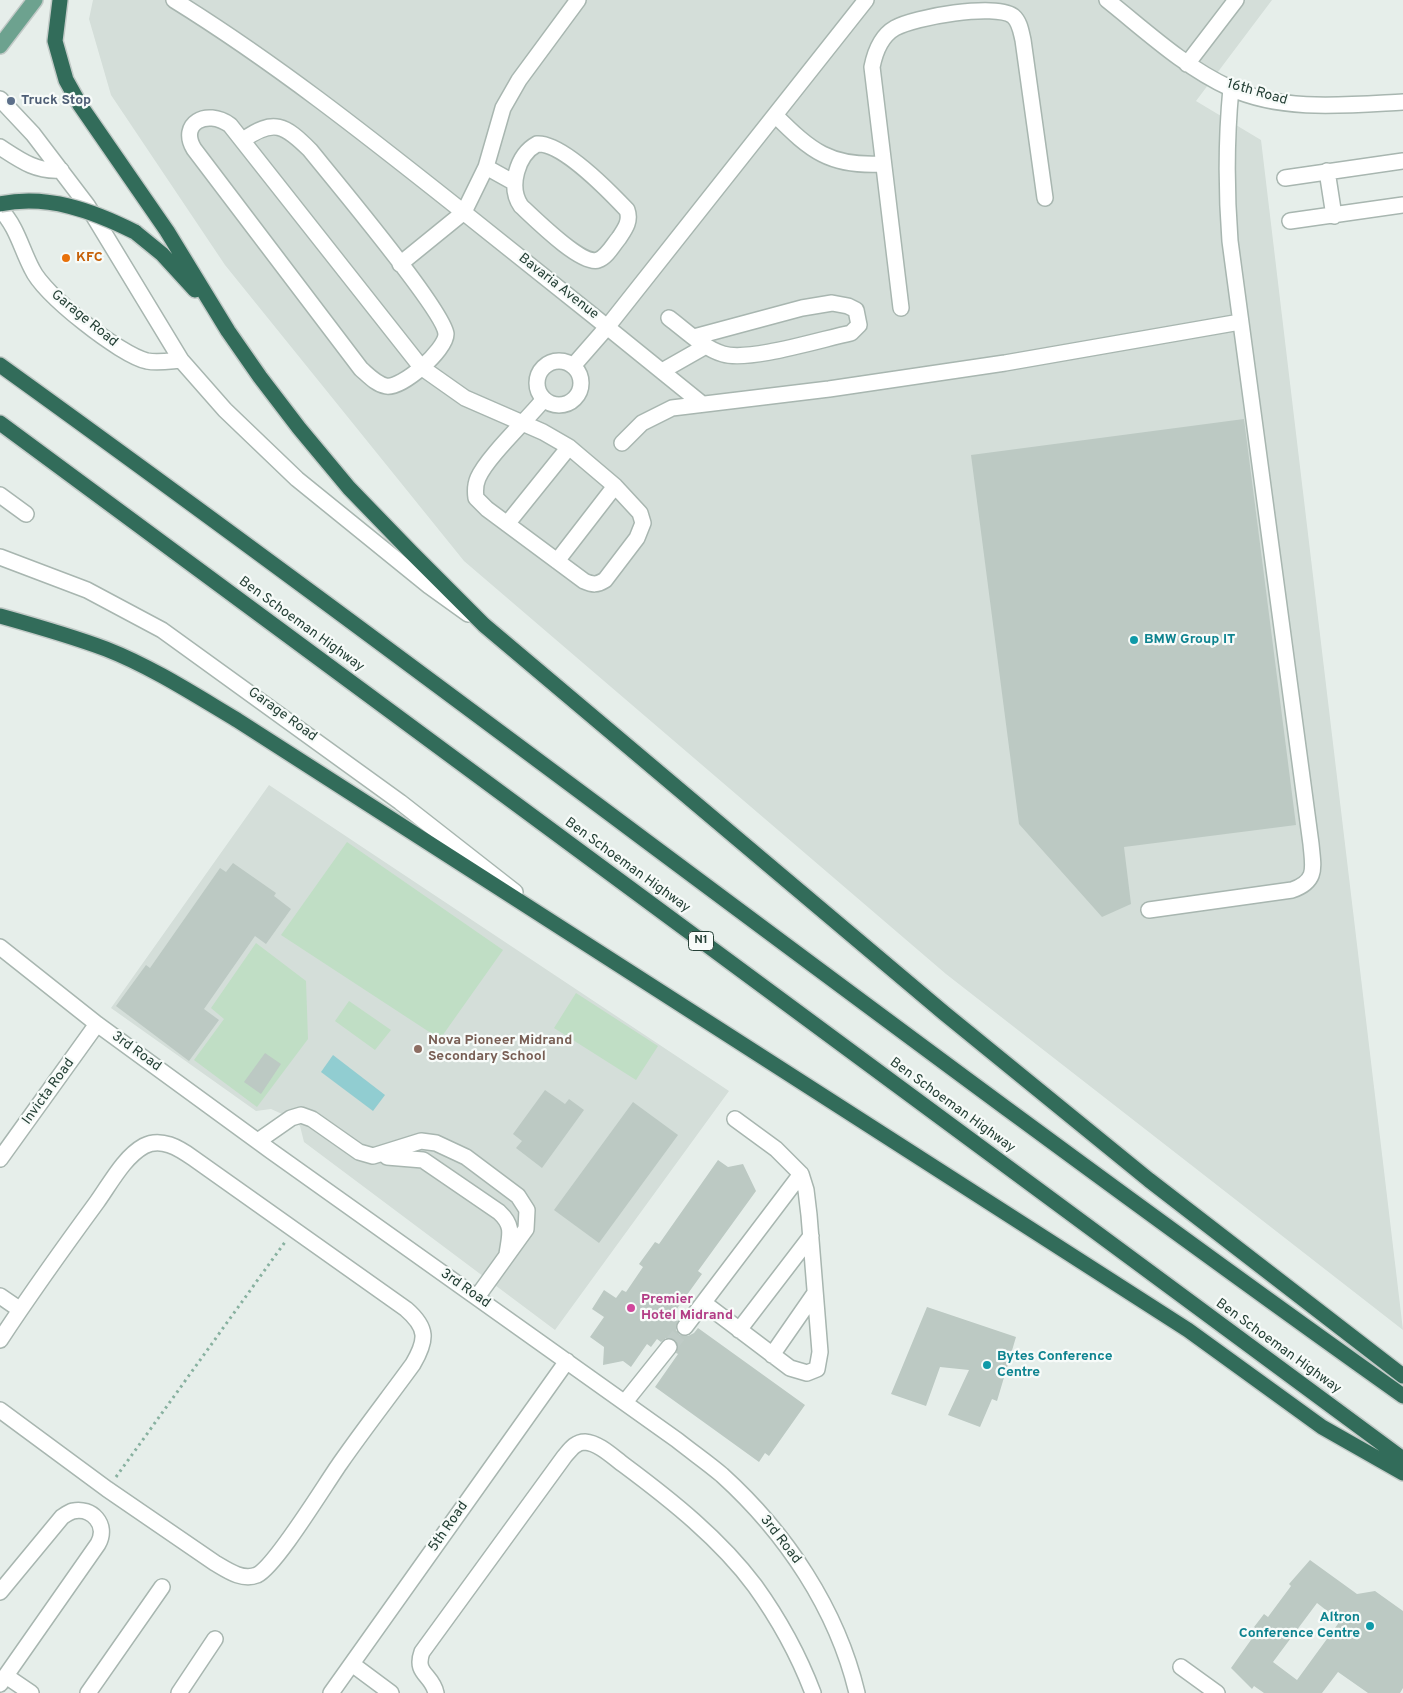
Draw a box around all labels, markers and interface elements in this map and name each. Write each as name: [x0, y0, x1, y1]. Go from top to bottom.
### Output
street label: 16th Road: [1225, 76, 1289, 110]
place label: Truck Stop: [21, 93, 91, 109]
marker: Truck Stop: [5, 95, 17, 107]
place label: KFC: [76, 250, 103, 266]
street label: Bavaria Avenue: [514, 250, 602, 324]
marker: KFC: [60, 252, 72, 264]
street label: Garage Road: [47, 287, 121, 351]
street label: Ben Schoeman Highway: [235, 574, 367, 676]
place label: BMW Group IT: [1144, 632, 1235, 648]
marker: BMW Group IT: [1128, 634, 1140, 646]
street label: Garage Road: [244, 684, 320, 746]
street label: Ben Schoeman Highway: [561, 815, 693, 917]
road number: N1: [688, 931, 714, 950]
street label: 3rd Road: [108, 1028, 164, 1076]
place label: Nova Pioneer Midrand Secondary School: [428, 1033, 572, 1066]
marker: Nova Pioneer Midrand Secondary School: [412, 1043, 424, 1055]
street label: Ben Schoeman Highway: [886, 1055, 1018, 1157]
street label: Invicta Road: [19, 1056, 79, 1128]
street label: 3rd Road: [437, 1266, 493, 1312]
place label: Premier Hotel Midrand: [641, 1292, 733, 1324]
street label: Ben Schoeman Highway: [1212, 1296, 1344, 1398]
marker: Premier Hotel Midrand: [625, 1302, 637, 1314]
place label: Bytes Conference Centre: [997, 1349, 1112, 1381]
marker: Bytes Conference Centre: [981, 1359, 993, 1371]
street label: 5th Road: [426, 1499, 472, 1555]
street label: 3rd Road: [756, 1512, 804, 1568]
place label: Altron Conference Centre: [1239, 1610, 1360, 1642]
marker: Altron Conference Centre: [1364, 1620, 1376, 1632]

